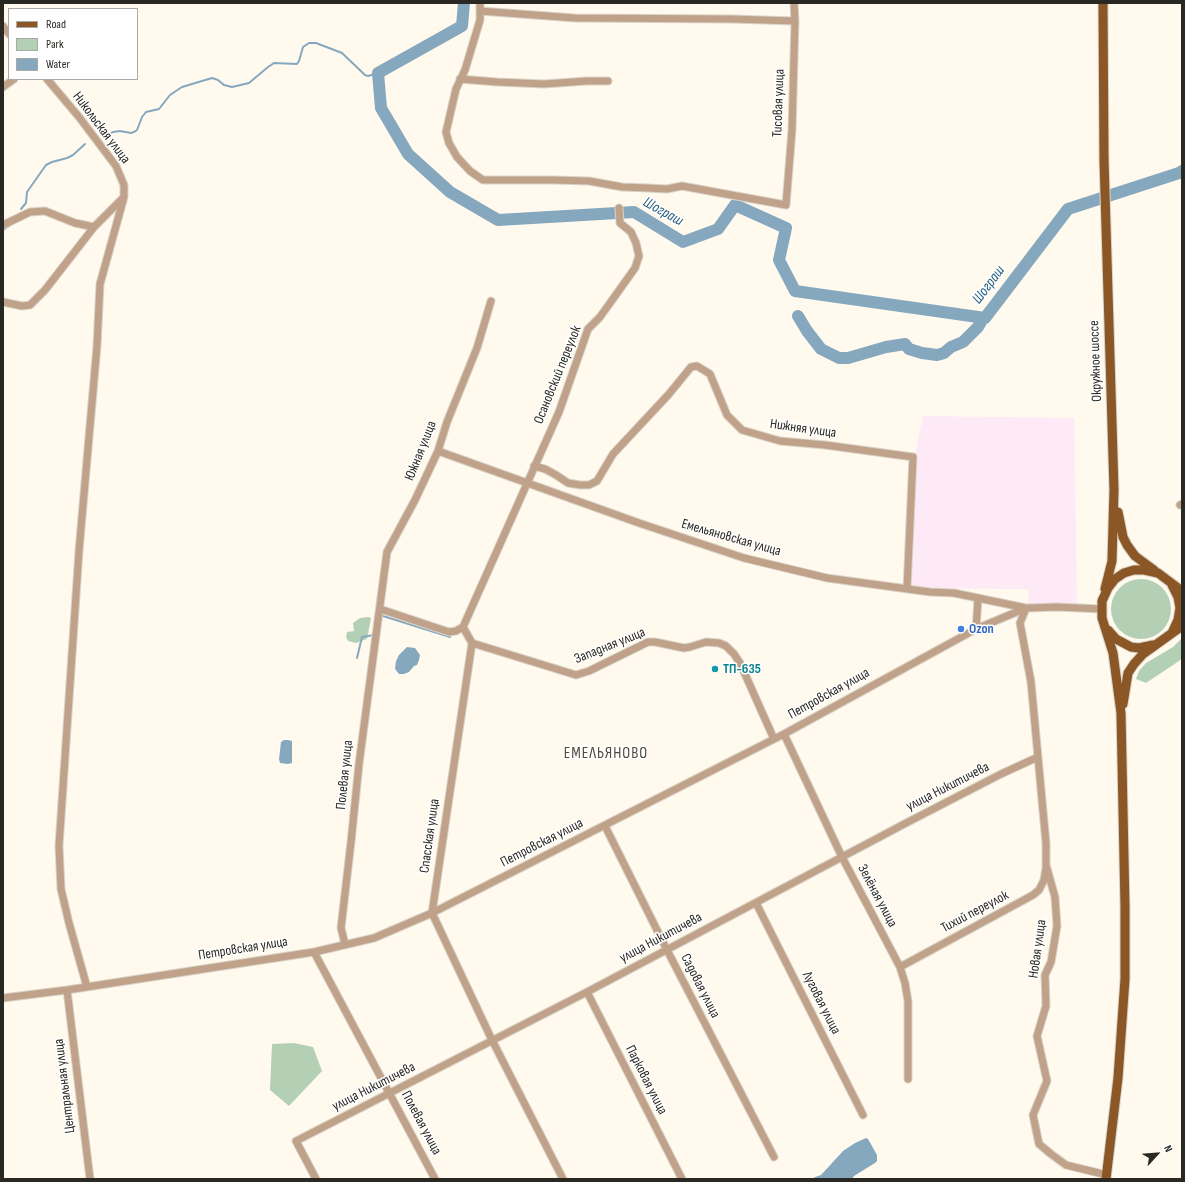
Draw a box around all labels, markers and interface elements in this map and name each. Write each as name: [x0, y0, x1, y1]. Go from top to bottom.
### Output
legend: [8, 8, 138, 80]
text: Road: [46, 17, 66, 32]
text: Park: [46, 37, 64, 52]
text: Water: [46, 57, 70, 72]
street label: Тисовая улица: [769, 69, 789, 137]
street label: Никольская улица: [69, 89, 133, 167]
water label: Шограш: [640, 194, 686, 230]
water label: Шограш: [969, 262, 1009, 308]
street label: Окружное шоссе: [1086, 320, 1106, 402]
street label: Осановский переулок: [531, 323, 585, 427]
street label: Нижняя улица: [769, 416, 837, 442]
street label: Южная улица: [401, 419, 441, 483]
street label: Емельяновская улица: [679, 516, 783, 560]
place label: Ozon: [969, 621, 994, 637]
street label: Западная улица: [572, 624, 648, 668]
marker: Ozon: [956, 624, 966, 634]
place label: ТП-635: [723, 661, 761, 677]
marker: ТП-635: [710, 664, 720, 674]
street label: Петровская улица: [785, 665, 873, 723]
street label: Полевая улица: [333, 739, 357, 811]
district label: ЕМЕЛЬЯНОВО: [564, 744, 648, 764]
street label: улица Никитичева: [904, 759, 992, 815]
street label: Спасская улица: [416, 798, 444, 874]
street label: Петровская улица: [498, 815, 586, 871]
street label: Зелёная улица: [853, 862, 901, 930]
street label: Тихий переулок: [938, 887, 1012, 937]
street label: улица Никитичева: [617, 909, 705, 967]
street label: Новая улица: [1026, 919, 1050, 979]
street label: Петровская улица: [197, 934, 289, 964]
street label: Садовая улица: [677, 951, 723, 1021]
street label: Луговая улица: [798, 969, 844, 1037]
street label: Центральная улица: [51, 1038, 79, 1134]
street label: Парковая улица: [621, 1043, 671, 1117]
street label: улица Никитичева: [330, 1059, 418, 1115]
street label: Полевая улица: [397, 1088, 445, 1158]
north arrow: [1137, 1134, 1177, 1174]
text: N: [1161, 1143, 1175, 1154]

